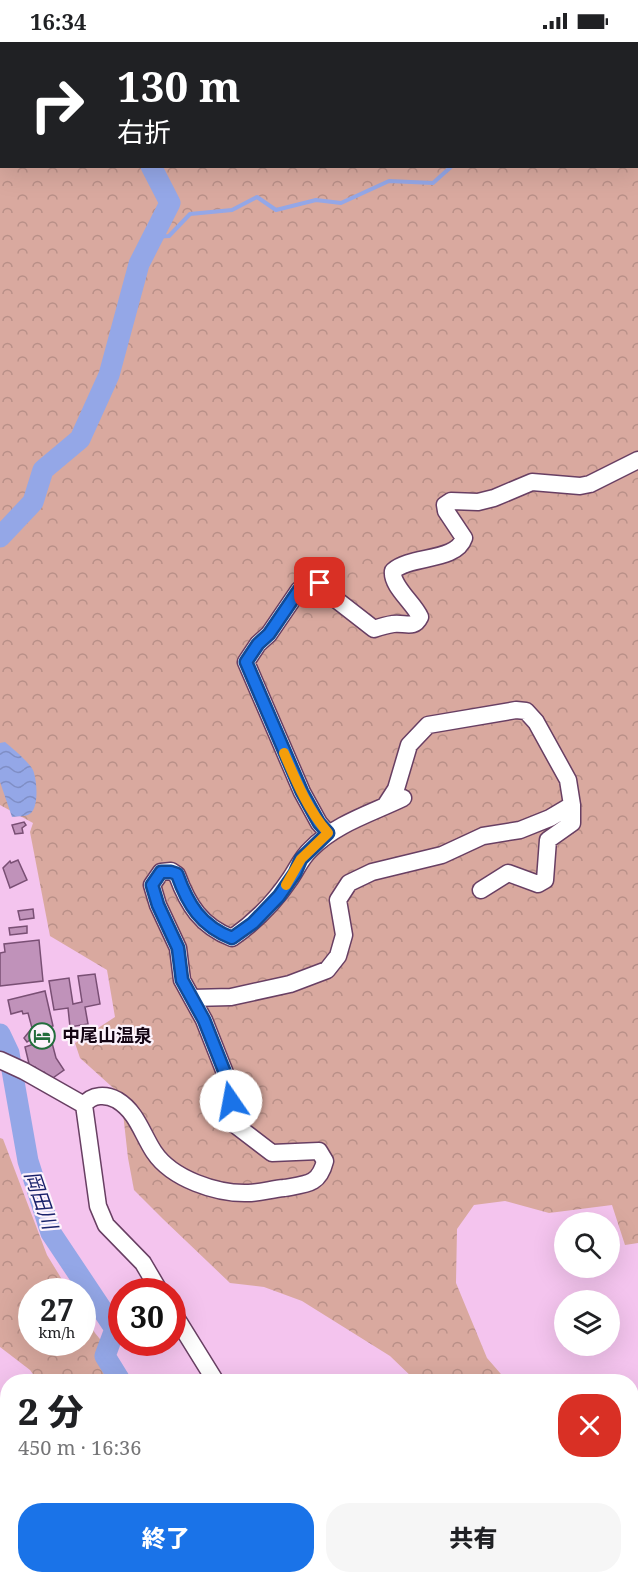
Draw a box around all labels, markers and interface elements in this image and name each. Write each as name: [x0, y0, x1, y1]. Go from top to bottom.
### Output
text: 16:34: [30, 6, 86, 36]
text: 130 m: [117, 57, 241, 114]
icon: right: [18, 66, 96, 144]
text: 右折: [117, 113, 171, 150]
pin: [294, 557, 345, 608]
icon: arrive: [303, 566, 336, 599]
hotel icon: 中尾山温泉: [27, 1021, 57, 1051]
place label: 中尾山温泉: [62, 1023, 152, 1047]
position arrow: [199, 1069, 263, 1133]
water label: 岡田川: [19, 1167, 65, 1234]
map controls: [554, 1212, 620, 1356]
button: search: [554, 1212, 620, 1278]
speed limit sign: 30: [108, 1278, 186, 1356]
text: 27: [40, 1289, 74, 1330]
button: layers: [554, 1290, 620, 1356]
text: km/h: [39, 1322, 75, 1342]
text: 2 分: [18, 1387, 84, 1436]
button: close: [558, 1394, 621, 1457]
text: 450 m · 16:36: [18, 1434, 141, 1461]
button: 終了: [18, 1503, 314, 1572]
button: 共有: [326, 1503, 621, 1572]

